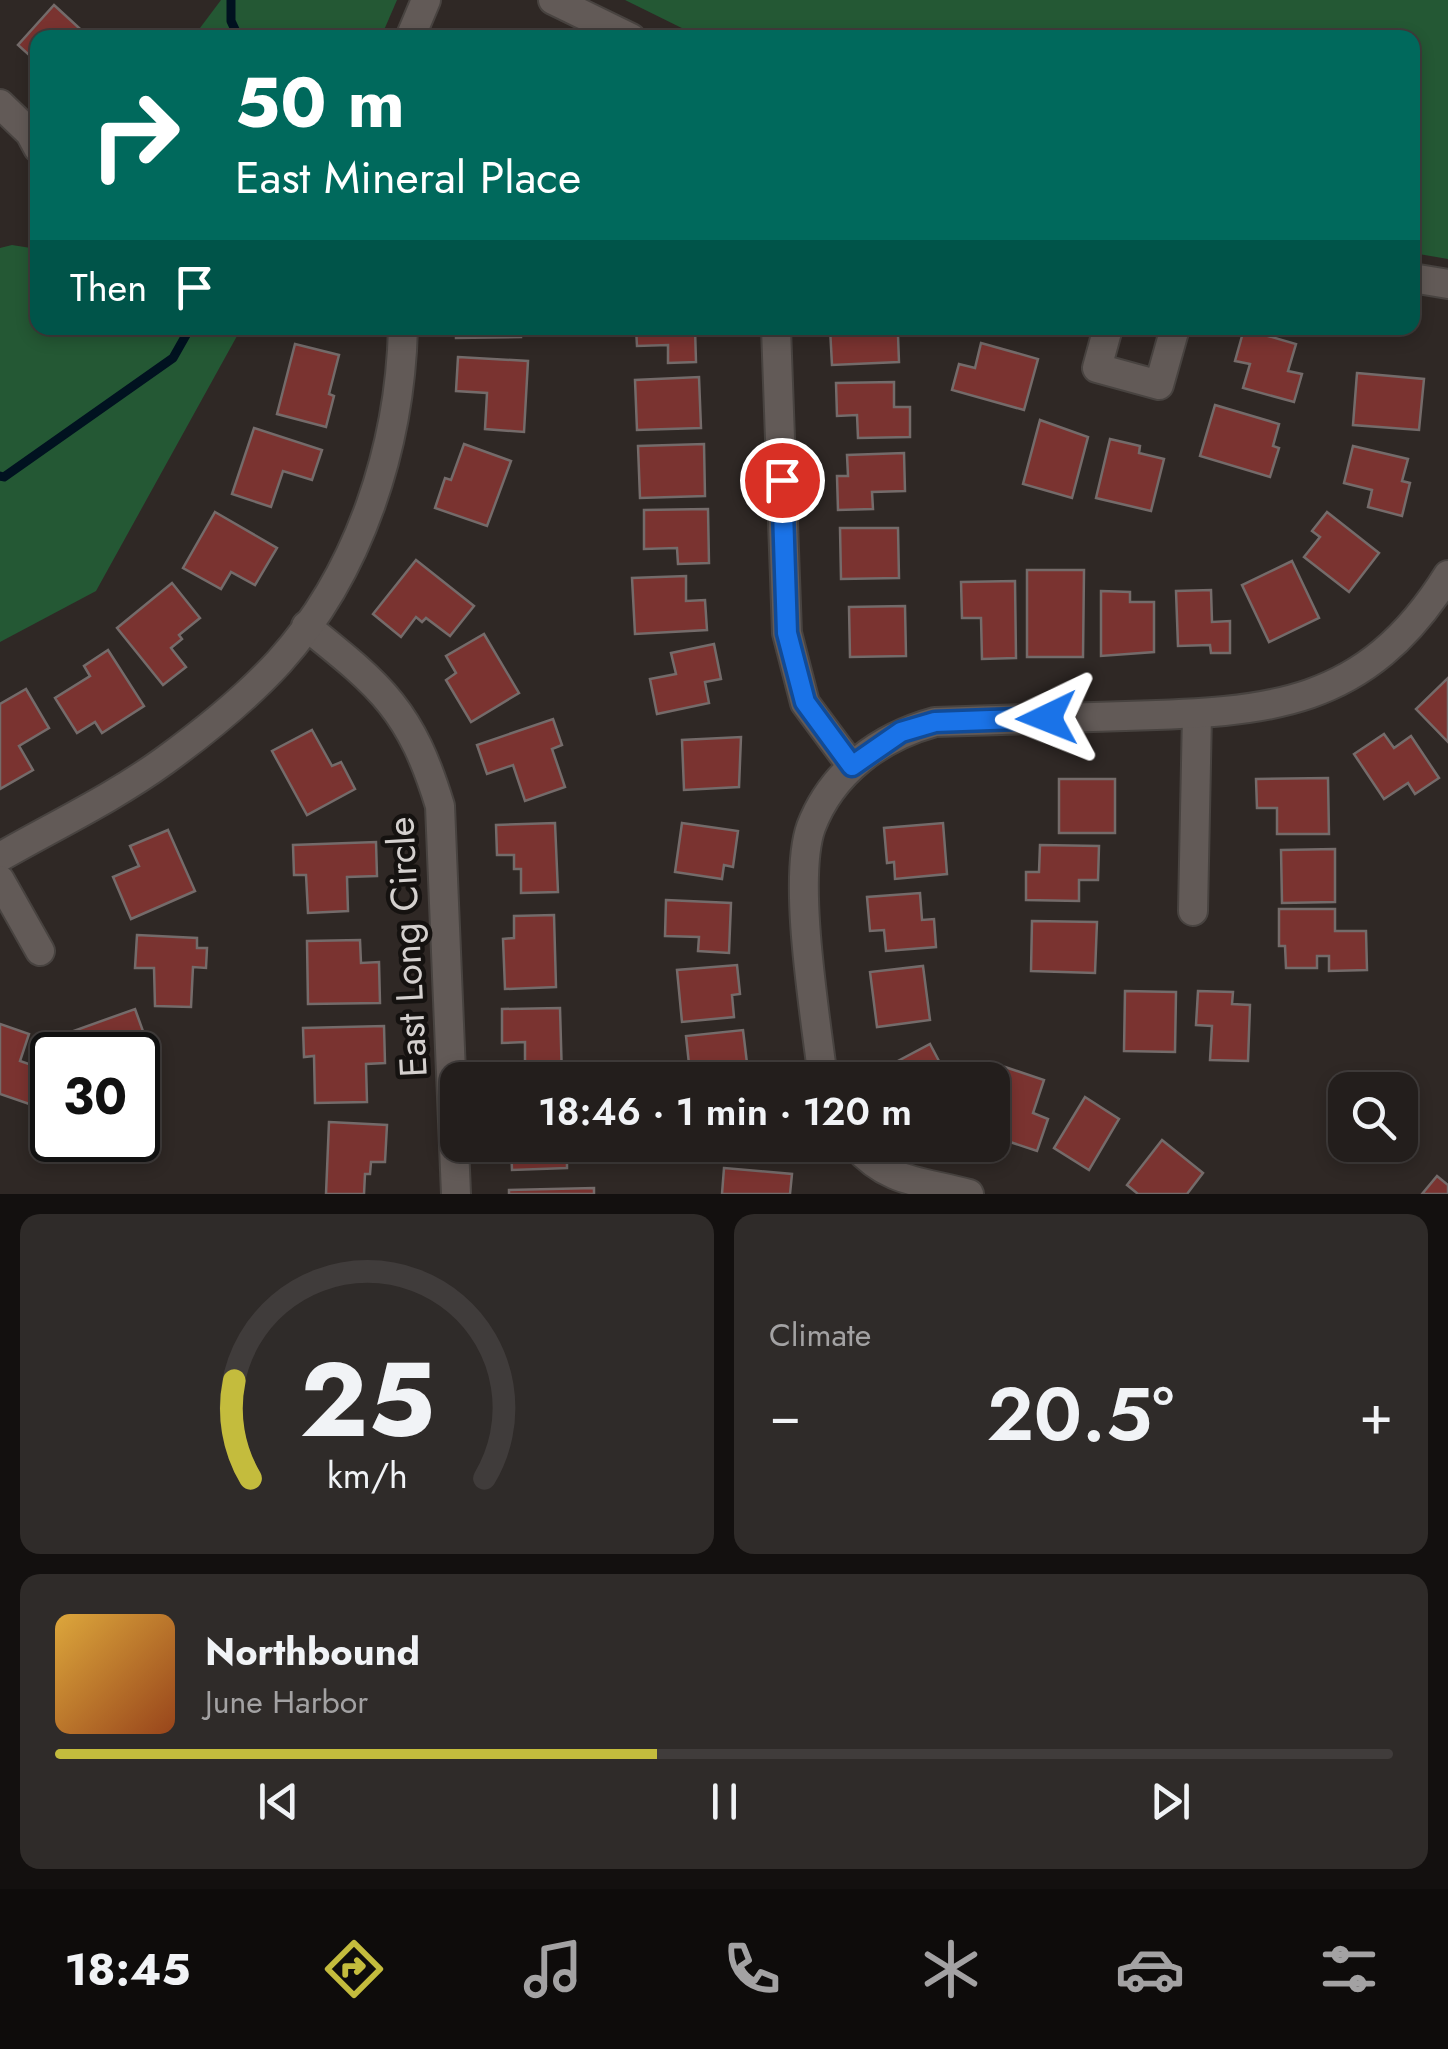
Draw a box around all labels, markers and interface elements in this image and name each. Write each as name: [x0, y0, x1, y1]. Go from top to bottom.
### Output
text: 50 m: [235, 52, 405, 153]
icon: right: [70, 70, 200, 200]
text: East Mineral Place: [235, 145, 581, 210]
text: Then: [70, 260, 147, 315]
icon: arrive: [167, 260, 222, 315]
pin: [740, 438, 825, 523]
icon: arrive: [755, 453, 810, 508]
position arrow: [995, 666, 1099, 770]
street label: East Long Circle: [372, 815, 441, 1079]
speed limit sign: 30: [30, 1032, 160, 1162]
map controls: [1328, 1072, 1418, 1162]
button: search: [1328, 1072, 1418, 1162]
text: 18:46 · 1 min · 120 m: [538, 1084, 912, 1139]
text: Climate: [769, 1312, 871, 1358]
text: 25: [299, 1325, 435, 1475]
text: 20.5°: [987, 1360, 1174, 1468]
text: −: [769, 1375, 801, 1455]
text: +: [1359, 1375, 1393, 1455]
text: km/h: [327, 1450, 407, 1501]
text: Northbound: [205, 1624, 420, 1679]
text: June Harbor: [205, 1679, 368, 1725]
icon: previous: [251, 1774, 306, 1829]
icon: pause: [697, 1774, 752, 1829]
icon: next: [1143, 1774, 1198, 1829]
icon: directions: [319, 1934, 389, 2004]
icon: music: [518, 1934, 588, 2004]
icon: phone: [717, 1934, 787, 2004]
icon: climate: [916, 1934, 986, 2004]
icon: car: [1115, 1934, 1185, 2004]
icon: filters: [1314, 1934, 1384, 2004]
text: 18:45: [64, 1937, 190, 2002]

